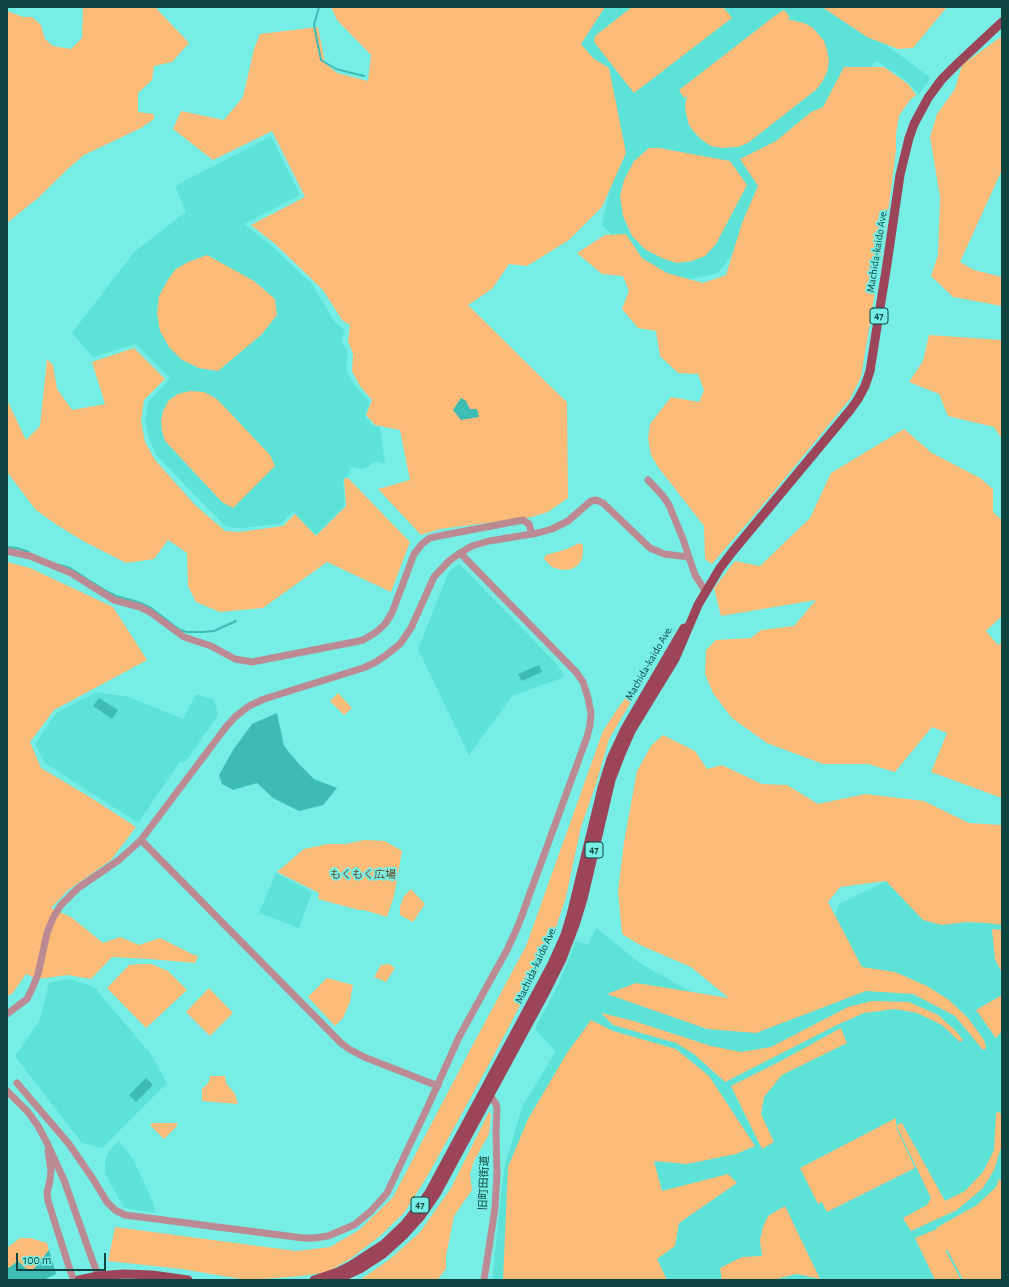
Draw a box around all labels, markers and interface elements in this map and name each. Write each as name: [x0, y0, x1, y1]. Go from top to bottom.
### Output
street label: Machida-kaido Ave.: [864, 209, 890, 293]
road number: 47: [870, 308, 888, 324]
street label: Machida-kaido Ave.: [622, 623, 676, 703]
road number: 47: [585, 842, 603, 858]
park label: もくもく広場: [330, 868, 396, 882]
street label: Machida-kaido Ave.: [512, 924, 560, 1006]
street label: 旧町田街道: [476, 1155, 492, 1211]
road number: 47: [411, 1197, 429, 1213]
scale bar: [18, 1245, 108, 1271]
text: 100 m: [23, 1254, 51, 1266]

